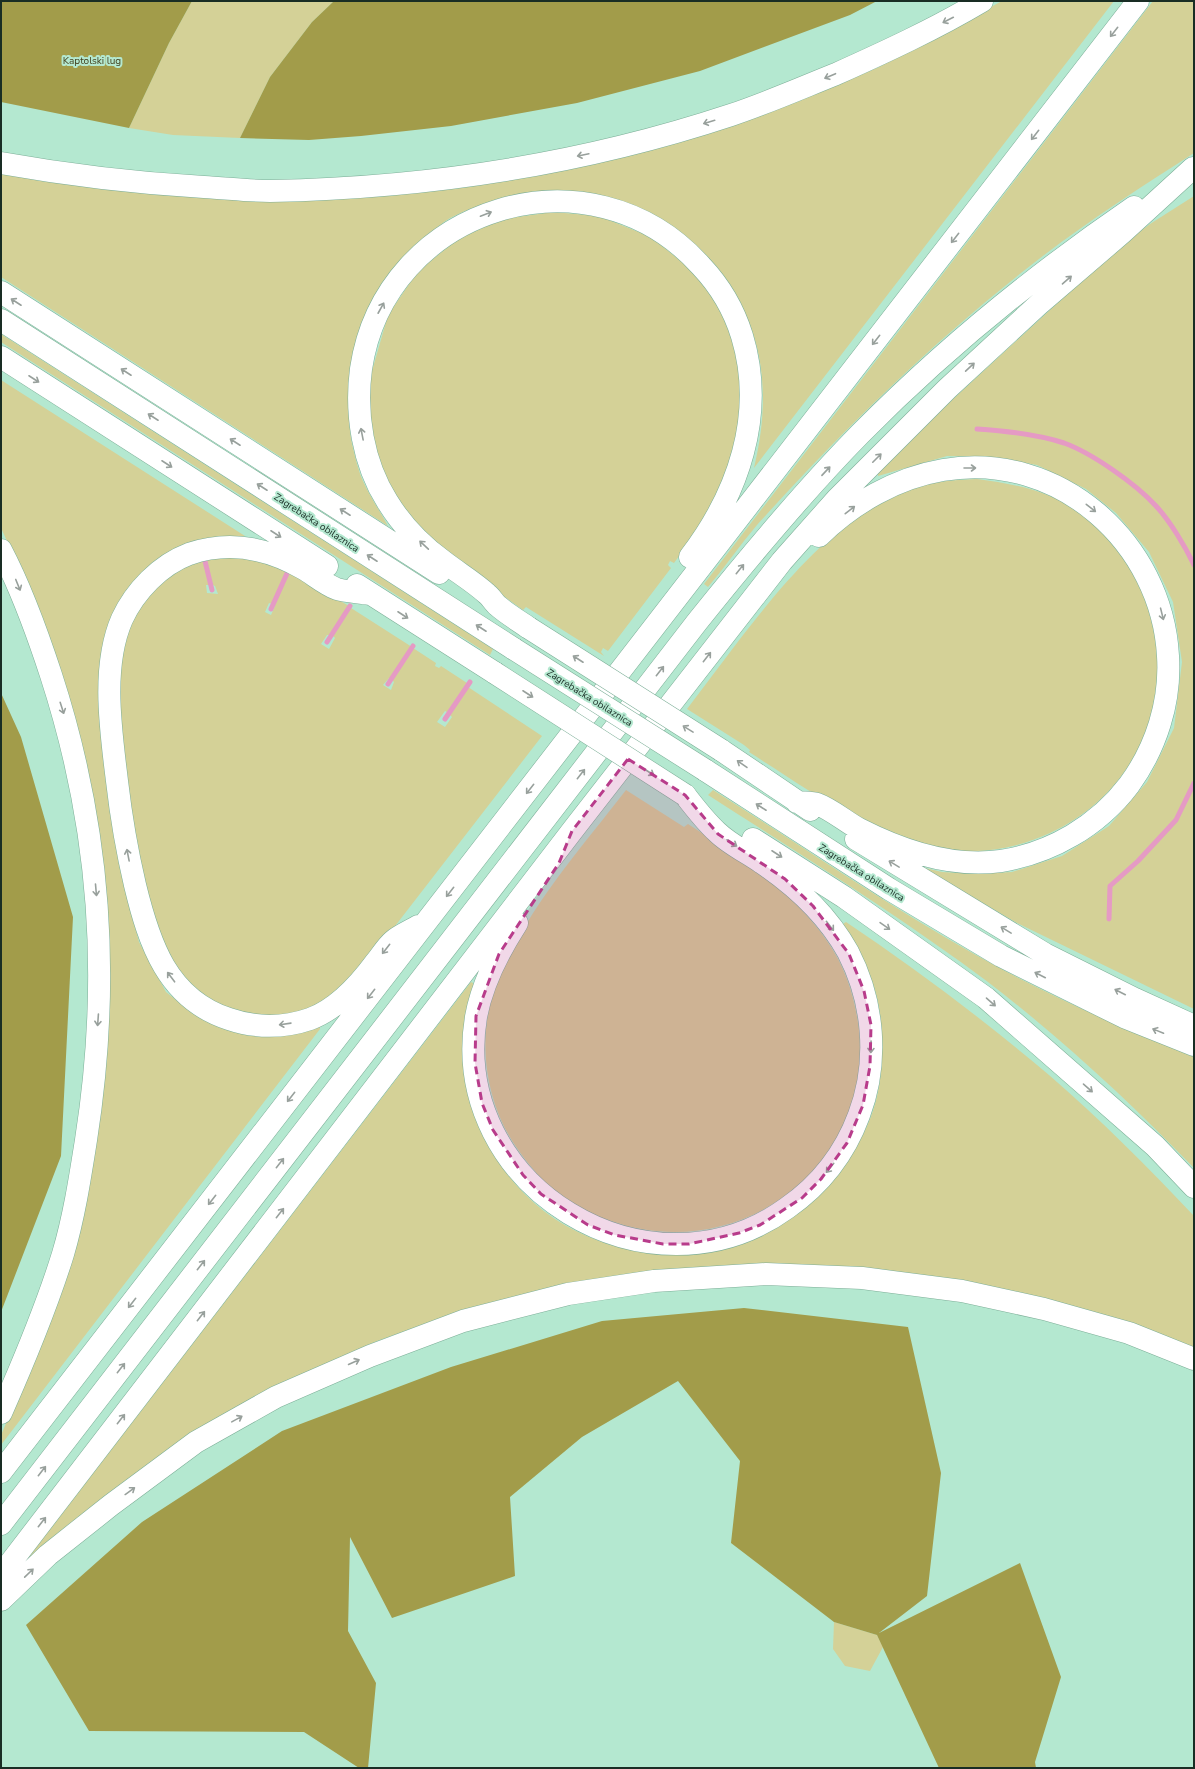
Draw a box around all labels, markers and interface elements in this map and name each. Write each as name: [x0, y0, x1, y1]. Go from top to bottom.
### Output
one-way arrow: [942, 17, 954, 24]
one-way arrow: [1110, 26, 1119, 37]
park label: Kaptolski lug: [63, 54, 121, 68]
one-way arrow: [825, 73, 837, 80]
one-way arrow: [703, 119, 716, 126]
one-way arrow: [1031, 129, 1039, 140]
one-way arrow: [577, 152, 590, 160]
one-way arrow: [480, 209, 492, 217]
one-way arrow: [951, 232, 960, 243]
one-way arrow: [1061, 276, 1071, 285]
one-way arrow: [11, 298, 22, 306]
one-way arrow: [378, 302, 386, 314]
one-way arrow: [871, 335, 880, 346]
one-way arrow: [965, 362, 975, 372]
one-way arrow: [121, 368, 132, 376]
one-way arrow: [28, 375, 40, 383]
one-way arrow: [148, 413, 159, 421]
one-way arrow: [358, 428, 366, 441]
one-way arrow: [230, 438, 241, 446]
one-way arrow: [872, 453, 882, 463]
one-way arrow: [161, 460, 172, 468]
one-way arrow: [963, 464, 976, 472]
one-way arrow: [821, 466, 831, 476]
one-way arrow: [256, 483, 268, 491]
street label: Zagrebačka obilaznica: [271, 490, 362, 556]
one-way arrow: [1085, 504, 1096, 512]
one-way arrow: [844, 506, 855, 514]
one-way arrow: [339, 508, 351, 516]
one-way arrow: [270, 530, 281, 538]
one-way arrow: [419, 540, 429, 550]
one-way arrow: [366, 553, 377, 562]
one-way arrow: [736, 563, 745, 574]
one-way arrow: [14, 579, 22, 591]
one-way arrow: [1159, 607, 1166, 620]
one-way arrow: [397, 611, 409, 619]
one-way arrow: [476, 624, 487, 632]
one-way arrow: [703, 651, 711, 662]
one-way arrow: [572, 655, 584, 663]
one-way arrow: [656, 665, 664, 676]
street label: Zagrebačka obilaznica: [544, 666, 635, 730]
one-way arrow: [522, 691, 534, 699]
one-way arrow: [58, 701, 66, 713]
one-way arrow: [683, 725, 694, 733]
one-way arrow: [736, 760, 748, 768]
one-way arrow: [576, 768, 585, 779]
one-way arrow: [643, 769, 655, 777]
one-way arrow: [525, 784, 534, 795]
one-way arrow: [756, 803, 767, 811]
one-way arrow: [726, 839, 737, 847]
street label: Zagrebačka obilaznica: [816, 841, 907, 905]
one-way arrow: [124, 849, 132, 862]
one-way arrow: [771, 851, 783, 859]
one-way arrow: [888, 859, 900, 867]
one-way arrow: [92, 883, 99, 896]
one-way arrow: [446, 886, 454, 897]
one-way arrow: [826, 921, 835, 932]
one-way arrow: [879, 922, 890, 930]
one-way arrow: [1000, 926, 1012, 934]
one-way arrow: [382, 944, 390, 955]
one-way arrow: [167, 971, 175, 982]
one-way arrow: [1035, 971, 1047, 979]
one-way arrow: [1115, 988, 1127, 995]
one-way arrow: [367, 989, 375, 1000]
one-way arrow: [985, 997, 996, 1006]
one-way arrow: [94, 1013, 101, 1026]
one-way arrow: [279, 1020, 292, 1028]
one-way arrow: [1152, 1026, 1164, 1034]
one-way arrow: [867, 1040, 875, 1053]
one-way arrow: [1083, 1083, 1093, 1092]
one-way arrow: [287, 1092, 296, 1103]
one-way arrow: [276, 1157, 285, 1168]
one-way arrow: [826, 1162, 834, 1173]
one-way arrow: [207, 1195, 216, 1206]
one-way arrow: [276, 1207, 284, 1218]
one-way arrow: [197, 1260, 205, 1271]
one-way arrow: [128, 1297, 136, 1308]
one-way arrow: [196, 1310, 205, 1321]
one-way arrow: [348, 1358, 360, 1366]
one-way arrow: [117, 1363, 126, 1374]
one-way arrow: [117, 1413, 126, 1424]
one-way arrow: [231, 1414, 243, 1422]
one-way arrow: [38, 1466, 46, 1477]
one-way arrow: [124, 1487, 135, 1495]
one-way arrow: [38, 1516, 46, 1527]
one-way arrow: [24, 1568, 34, 1578]

